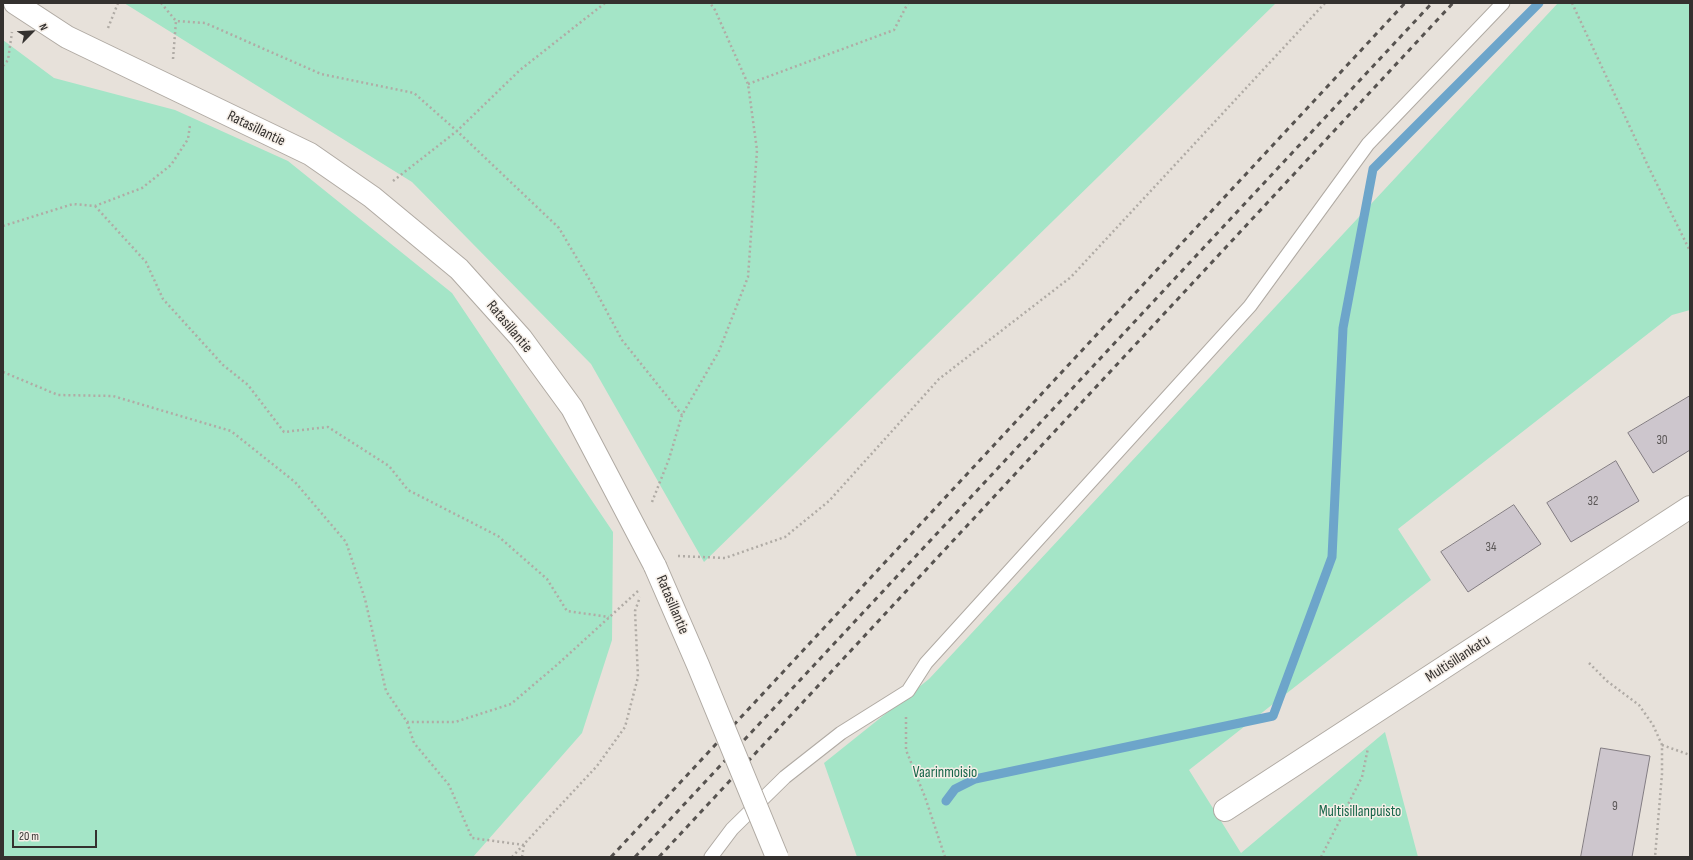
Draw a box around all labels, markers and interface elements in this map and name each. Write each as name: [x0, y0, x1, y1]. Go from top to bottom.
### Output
north arrow: [12, 12, 52, 52]
text: N: [36, 22, 51, 32]
street label: Ratasillantie: [224, 107, 288, 151]
street label: Ratasillantie: [482, 297, 536, 357]
house number: 30: [1656, 433, 1668, 449]
house number: 32: [1588, 494, 1598, 510]
house number: 34: [1486, 540, 1496, 556]
street label: Ratasillantie: [652, 573, 692, 637]
street label: Multisillankatu: [1422, 631, 1494, 687]
park label: Vaarinmoisio: [913, 764, 977, 782]
house number: 9: [1612, 799, 1618, 815]
park label: Multisillanpuisto: [1319, 803, 1401, 821]
scale bar: [14, 822, 99, 848]
text: 20 m: [19, 829, 39, 844]

